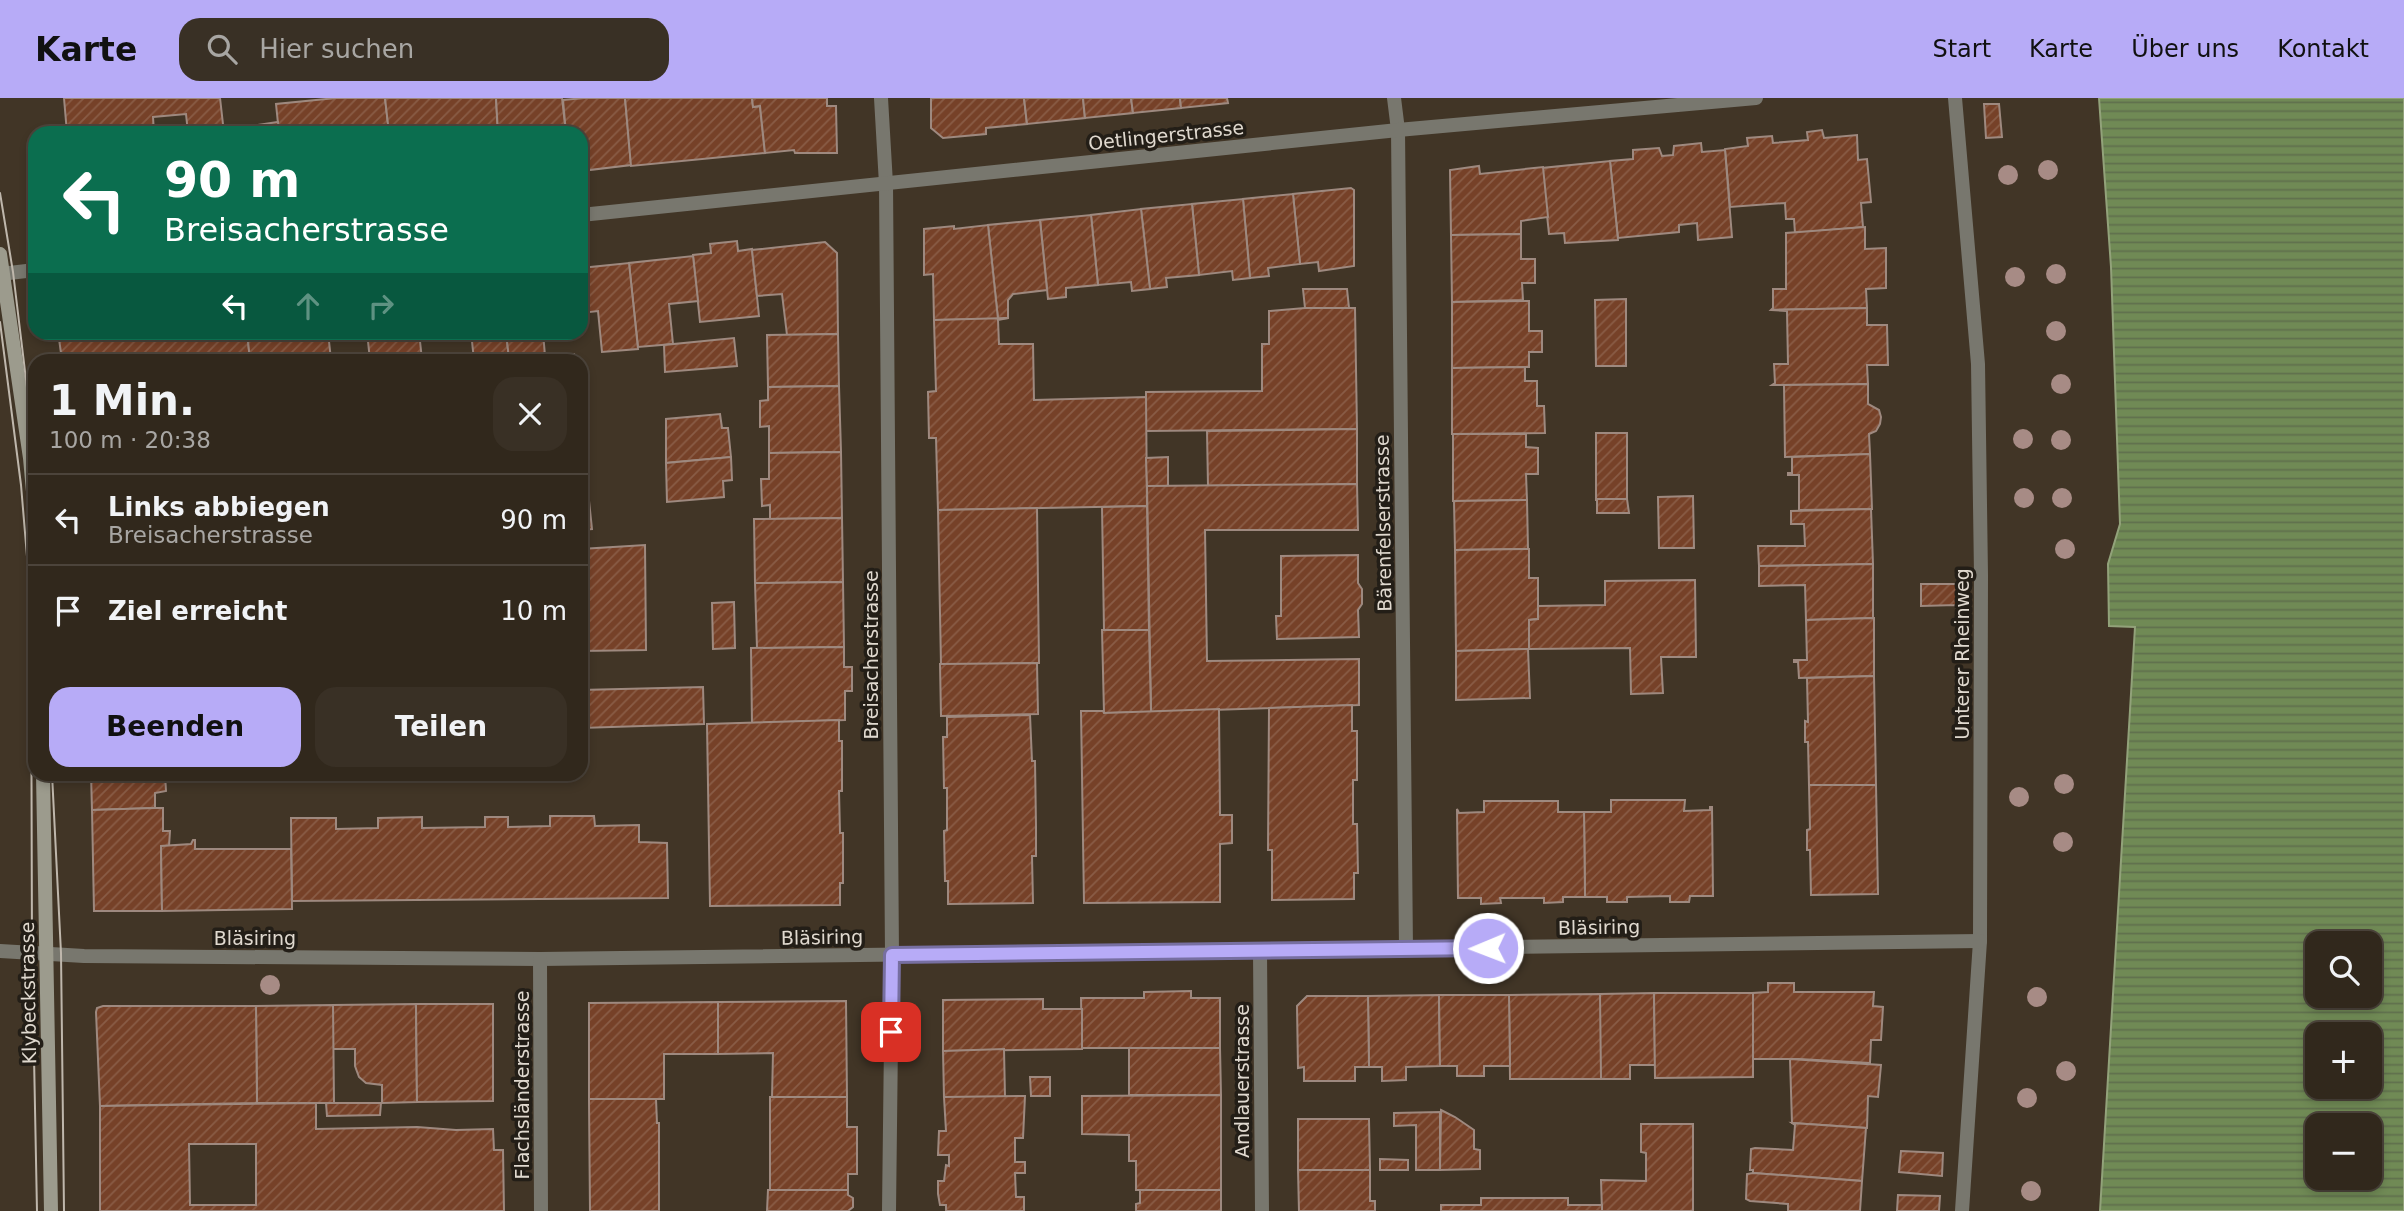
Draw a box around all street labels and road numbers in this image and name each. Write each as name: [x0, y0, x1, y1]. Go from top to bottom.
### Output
street label: Oetlingerstrasse: [1087, 116, 1245, 154]
street label: Bärenfelserstrasse: [1370, 434, 1396, 612]
street label: Unterer Rheinweg: [1951, 568, 1973, 740]
street label: Breisacherstrasse: [860, 570, 882, 740]
street label: Bläsiring: [1558, 915, 1640, 939]
street label: Klybeckstrasse: [16, 922, 40, 1064]
street label: Bläsiring: [781, 925, 863, 949]
street label: Bläsiring: [214, 927, 296, 949]
street label: Flachsländerstrasse: [511, 990, 533, 1180]
street label: Andlauerstrasse: [1231, 1004, 1253, 1158]

